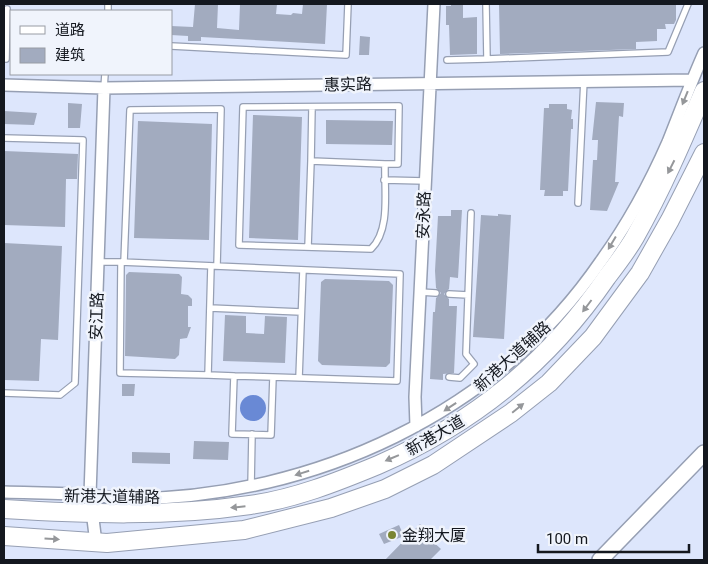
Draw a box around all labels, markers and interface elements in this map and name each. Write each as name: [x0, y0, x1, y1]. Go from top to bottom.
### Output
legend: [10, 10, 172, 75]
text: 道路: [55, 21, 85, 39]
text: 建筑: [55, 46, 85, 64]
street label: 惠实路: [324, 75, 372, 94]
one-way arrow: [681, 91, 689, 106]
one-way arrow: [667, 160, 675, 175]
street label: 安永路: [413, 191, 434, 239]
one-way arrow: [608, 237, 617, 250]
street label: 安江路: [86, 292, 107, 340]
one-way arrow: [582, 299, 592, 313]
street label: 新港大道辅路: [470, 317, 554, 396]
one-way arrow: [443, 402, 457, 411]
one-way arrow: [511, 403, 524, 414]
street label: 新港大道: [403, 411, 468, 460]
one-way arrow: [385, 455, 399, 463]
one-way arrow: [295, 470, 310, 478]
street label: 新港大道辅路: [64, 486, 160, 507]
one-way arrow: [229, 503, 245, 511]
scale bar: [538, 522, 689, 554]
place label: 金翔大厦: [402, 526, 466, 545]
marker: 金翔大厦: [386, 529, 398, 541]
text: 100 m: [546, 530, 588, 548]
one-way arrow: [45, 536, 61, 544]

